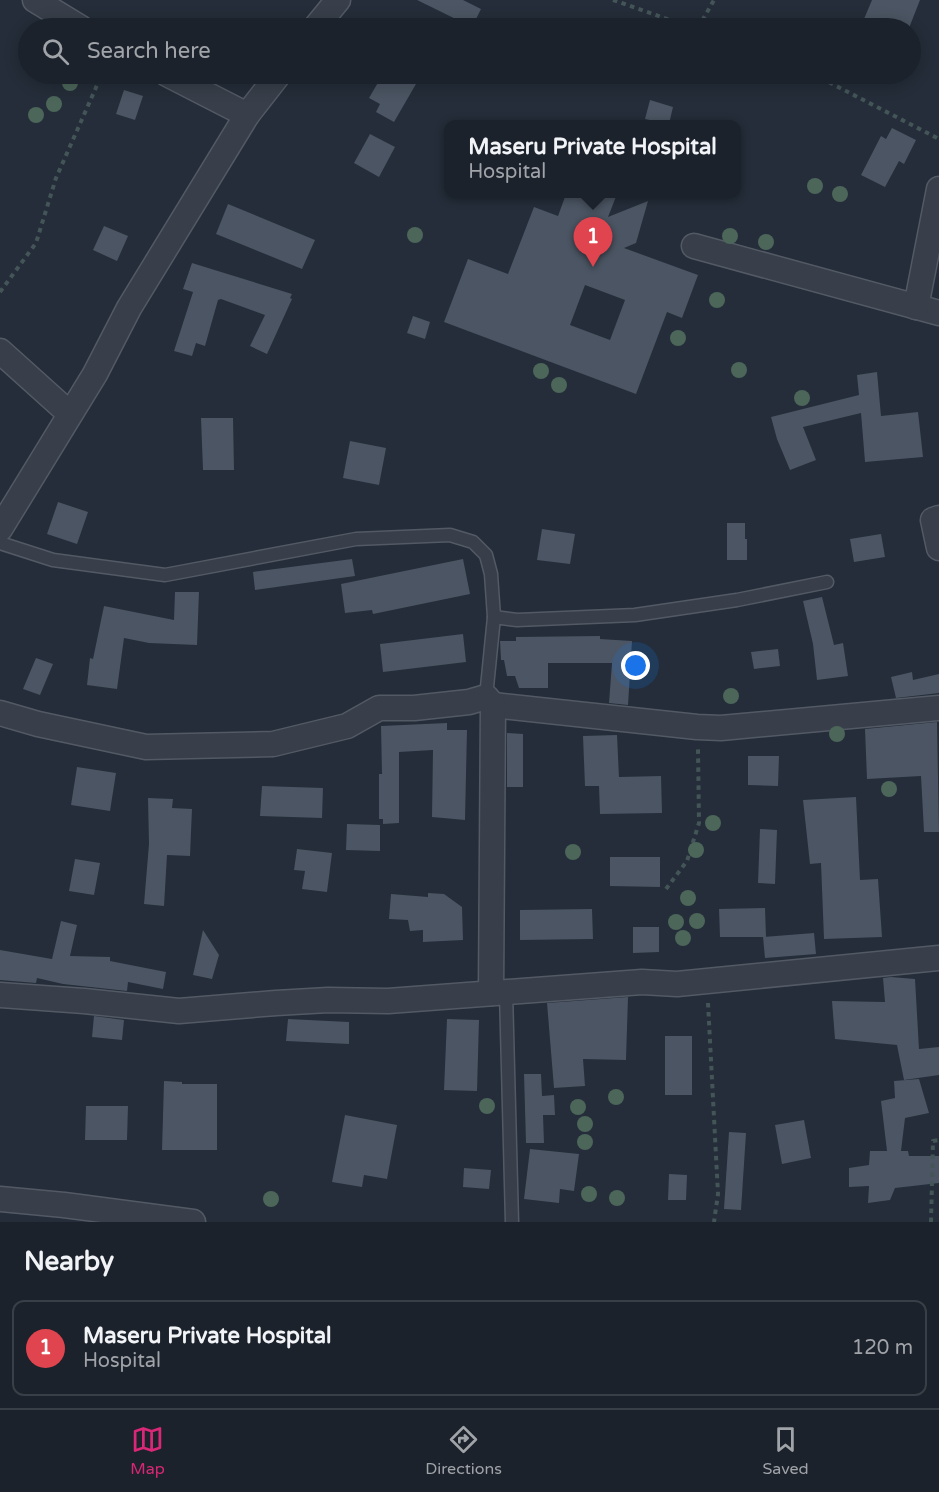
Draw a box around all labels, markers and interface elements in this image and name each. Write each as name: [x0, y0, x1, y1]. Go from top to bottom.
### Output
search box: [18, 18, 921, 84]
icon: search: [39, 35, 72, 68]
text: Search here: [87, 38, 211, 64]
popup: [444, 120, 741, 198]
text: Maseru Private Hospital: [468, 134, 717, 160]
text: Hospital: [468, 160, 546, 184]
pin: 1: [574, 218, 612, 267]
your location: [621, 651, 650, 680]
text: Nearby: [24, 1246, 114, 1277]
text: Maseru Private Hospital: [83, 1323, 332, 1349]
text: 1: [39, 1336, 52, 1360]
text: 120 m: [852, 1336, 913, 1360]
text: Hospital: [83, 1349, 161, 1373]
tab: Map: [130, 1423, 165, 1479]
tab: Directions: [425, 1423, 502, 1479]
tab: Saved: [762, 1423, 809, 1479]

